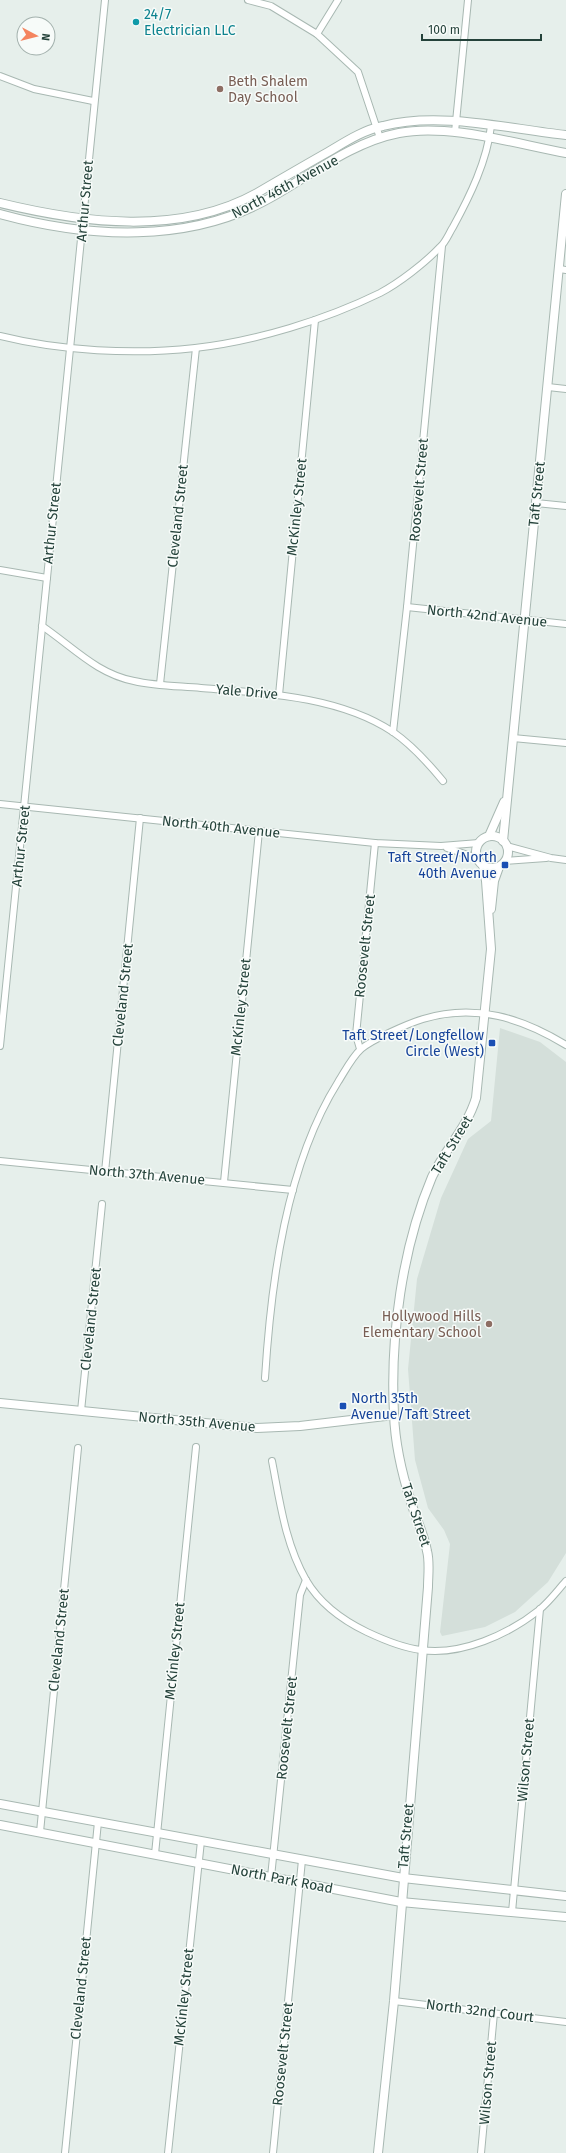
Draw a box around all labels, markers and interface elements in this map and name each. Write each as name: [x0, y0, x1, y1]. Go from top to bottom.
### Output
place label: 24/7 Electrician LLC: [144, 6, 236, 39]
north arrow: [16, 16, 56, 56]
scale bar: [422, 16, 541, 42]
marker: 24/7 Electrician LLC: [131, 17, 141, 27]
text: 100 m: [428, 23, 460, 37]
text: N: [39, 33, 52, 42]
place label: Beth Shalem Day School: [228, 73, 308, 106]
marker: Beth Shalem Day School: [215, 84, 225, 94]
street label: North 46th Avenue: [229, 152, 341, 222]
street label: Arthur Street: [73, 159, 97, 243]
street label: Roosevelt Street: [406, 437, 432, 543]
street label: McKinley Street: [283, 456, 311, 557]
street label: Taft Street: [525, 460, 549, 528]
street label: Cleveland Street: [164, 463, 192, 568]
street label: Arthur Street: [39, 480, 65, 565]
street label: North 42nd Avenue: [426, 601, 548, 631]
street label: Yale Drive: [215, 681, 279, 703]
street label: Arthur Street: [8, 803, 34, 888]
street label: North 40th Avenue: [161, 812, 281, 842]
place label: Taft Street/North 40th Avenue: [388, 849, 497, 882]
marker: Taft Street/North 40th Avenue: [500, 860, 510, 870]
street label: Roosevelt Street: [351, 892, 379, 999]
street label: Cleveland Street: [109, 942, 137, 1047]
street label: McKinley Street: [227, 956, 255, 1057]
place label: Taft Street/Longfellow Circle (West): [342, 1027, 484, 1060]
marker: Taft Street/Longfellow Circle (West): [487, 1038, 497, 1048]
street label: Taft Street: [428, 1112, 477, 1177]
street label: North 37th Avenue: [88, 1161, 206, 1189]
street label: Cleveland Street: [77, 1266, 105, 1371]
place label: Hollywood Hills Elementary School: [363, 1308, 481, 1341]
marker: Hollywood Hills Elementary School: [484, 1319, 494, 1329]
place label: North 35th Avenue/Taft Street: [351, 1390, 471, 1423]
marker: North 35th Avenue/Taft Street: [338, 1401, 348, 1411]
street label: North 35th Avenue: [138, 1408, 256, 1436]
street label: Taft Street: [398, 1481, 435, 1550]
street label: Cleveland Street: [45, 1587, 73, 1692]
street label: McKinley Street: [161, 1600, 189, 1701]
street label: Roosevelt Street: [273, 1674, 301, 1781]
street label: Wilson Street: [514, 1716, 538, 1803]
street label: Taft Street: [395, 1802, 417, 1869]
street label: North Park Road: [230, 1861, 334, 1897]
street label: Cleveland Street: [67, 1935, 95, 2040]
street label: McKinley Street: [170, 1946, 198, 2047]
street label: North 32nd Court: [425, 1996, 536, 2026]
street label: Roosevelt Street: [269, 2000, 297, 2107]
street label: Wilson Street: [476, 2039, 500, 2126]

